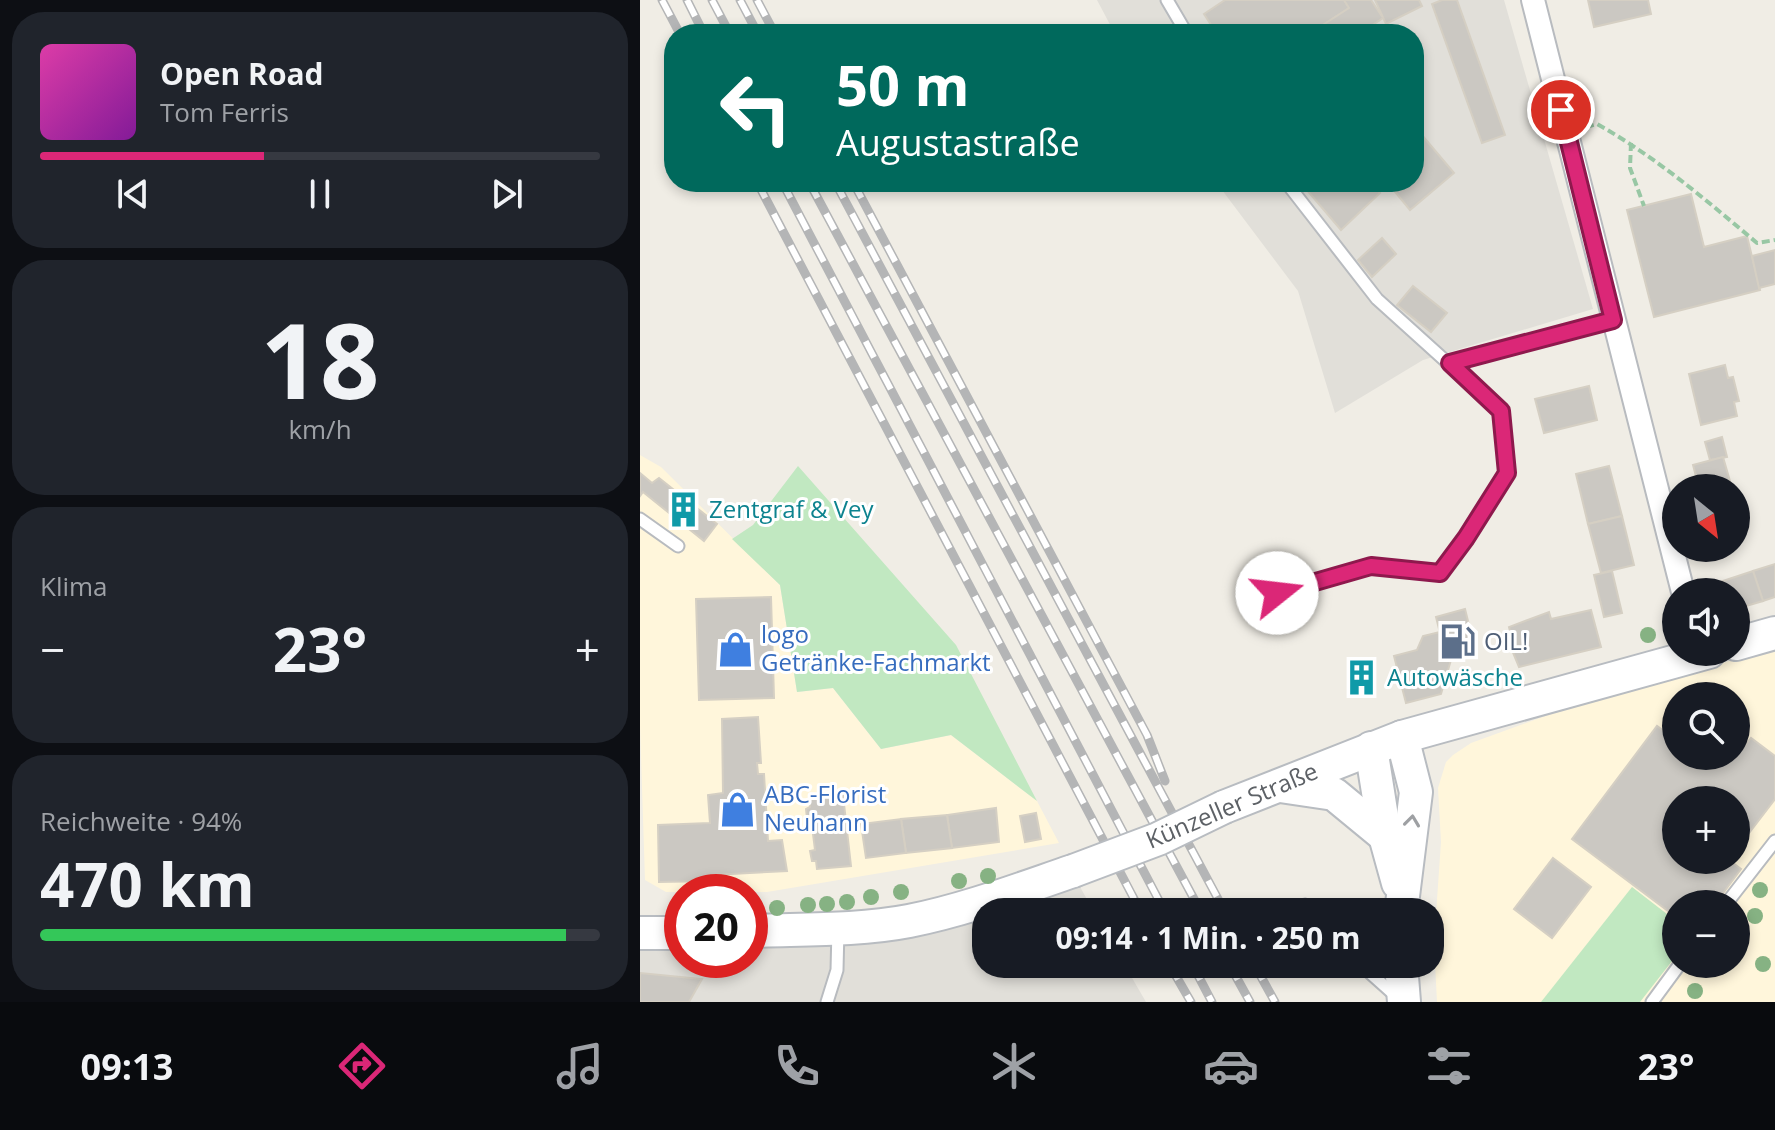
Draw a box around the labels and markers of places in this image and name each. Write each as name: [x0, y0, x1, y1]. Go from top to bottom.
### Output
pin: [1527, 76, 1595, 144]
building icon: Zentgraf & Vey: [664, 491, 702, 529]
place label: Zentgraf & Vey: [709, 492, 874, 525]
place label: logo Getränke-Fachmarkt: [761, 617, 991, 678]
fuel station icon: OIL!: [1439, 623, 1477, 661]
place label: OIL!: [1484, 624, 1528, 657]
shop icon: logo Getränke-Fachmarkt: [716, 630, 754, 668]
building icon: Autowäsche: [1342, 659, 1380, 697]
place label: Autowäsche: [1387, 660, 1523, 693]
place label: ABC-Florist Neuhann: [764, 777, 886, 838]
shop icon: ABC-Florist Neuhann: [719, 790, 757, 828]

